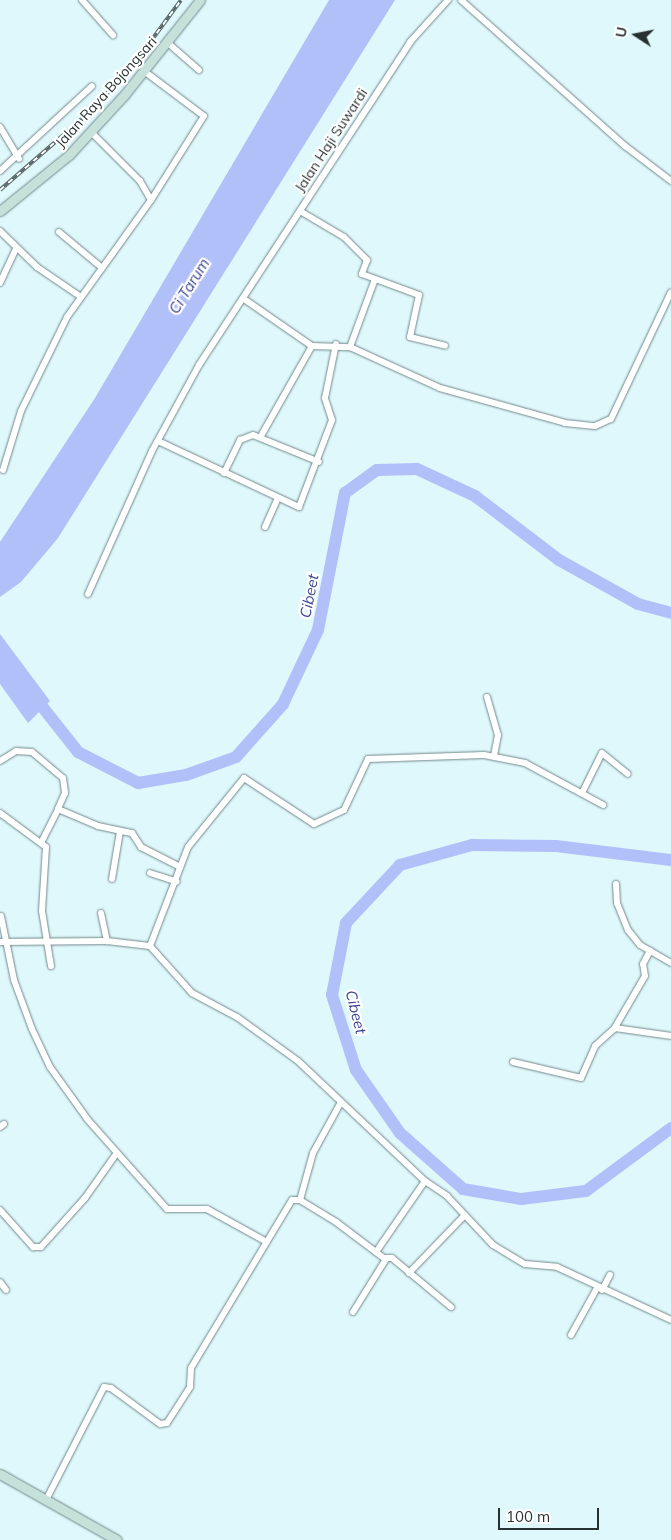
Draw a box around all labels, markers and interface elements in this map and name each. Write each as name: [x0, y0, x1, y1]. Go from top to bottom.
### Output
north arrow: [611, 10, 661, 60]
text: U: [611, 25, 631, 39]
street label: Jalan Raya Bojongsari: [52, 33, 160, 151]
street label: Jalan Haji Suwardi: [291, 85, 371, 195]
water label: Ci Tarum: [165, 255, 213, 317]
water label: Cibeet: [296, 572, 322, 620]
water label: Cibeet: [342, 988, 370, 1036]
scale bar: [501, 1498, 602, 1530]
text: 100 m: [506, 1507, 550, 1526]

